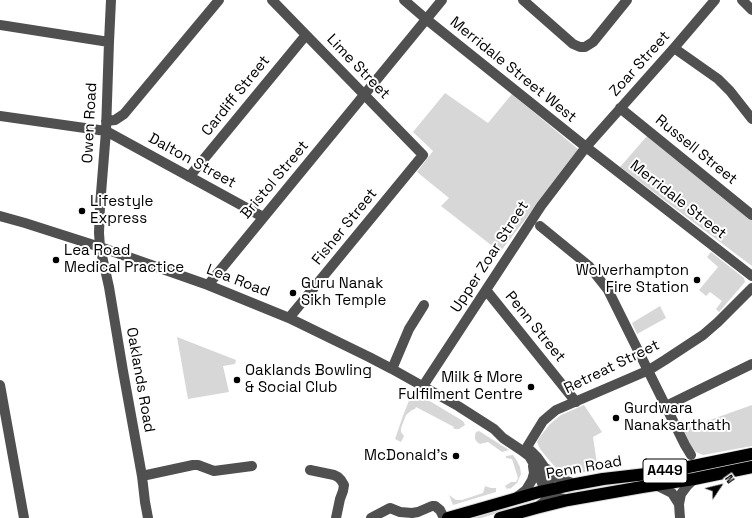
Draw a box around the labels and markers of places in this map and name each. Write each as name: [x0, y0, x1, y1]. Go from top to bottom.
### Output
place label: Lifestyle Express: [90, 193, 153, 228]
marker: Lifestyle Express: [77, 206, 87, 216]
place label: Lea Road Medical Practice: [64, 242, 184, 277]
marker: Lea Road Medical Practice: [51, 255, 61, 265]
place label: Wolverhampton Fire Station: [576, 262, 689, 297]
place label: Guru Nanak Sikh Temple: [301, 275, 386, 310]
marker: Wolverhampton Fire Station: [692, 275, 702, 285]
marker: Guru Nanak Sikh Temple: [288, 288, 298, 298]
place label: Oaklands Bowling & Social Club: [245, 362, 372, 397]
place label: Milk & More Fulfilment Centre: [398, 369, 523, 404]
marker: Oaklands Bowling & Social Club: [232, 375, 242, 385]
marker: Milk & More Fulfilment Centre: [526, 382, 536, 392]
place label: Gurdwara Nanaksarthath: [624, 400, 731, 435]
marker: Gurdwara Nanaksarthath: [611, 413, 621, 423]
place label: McDonald's: [364, 447, 448, 465]
marker: McDonald's: [451, 451, 461, 461]

